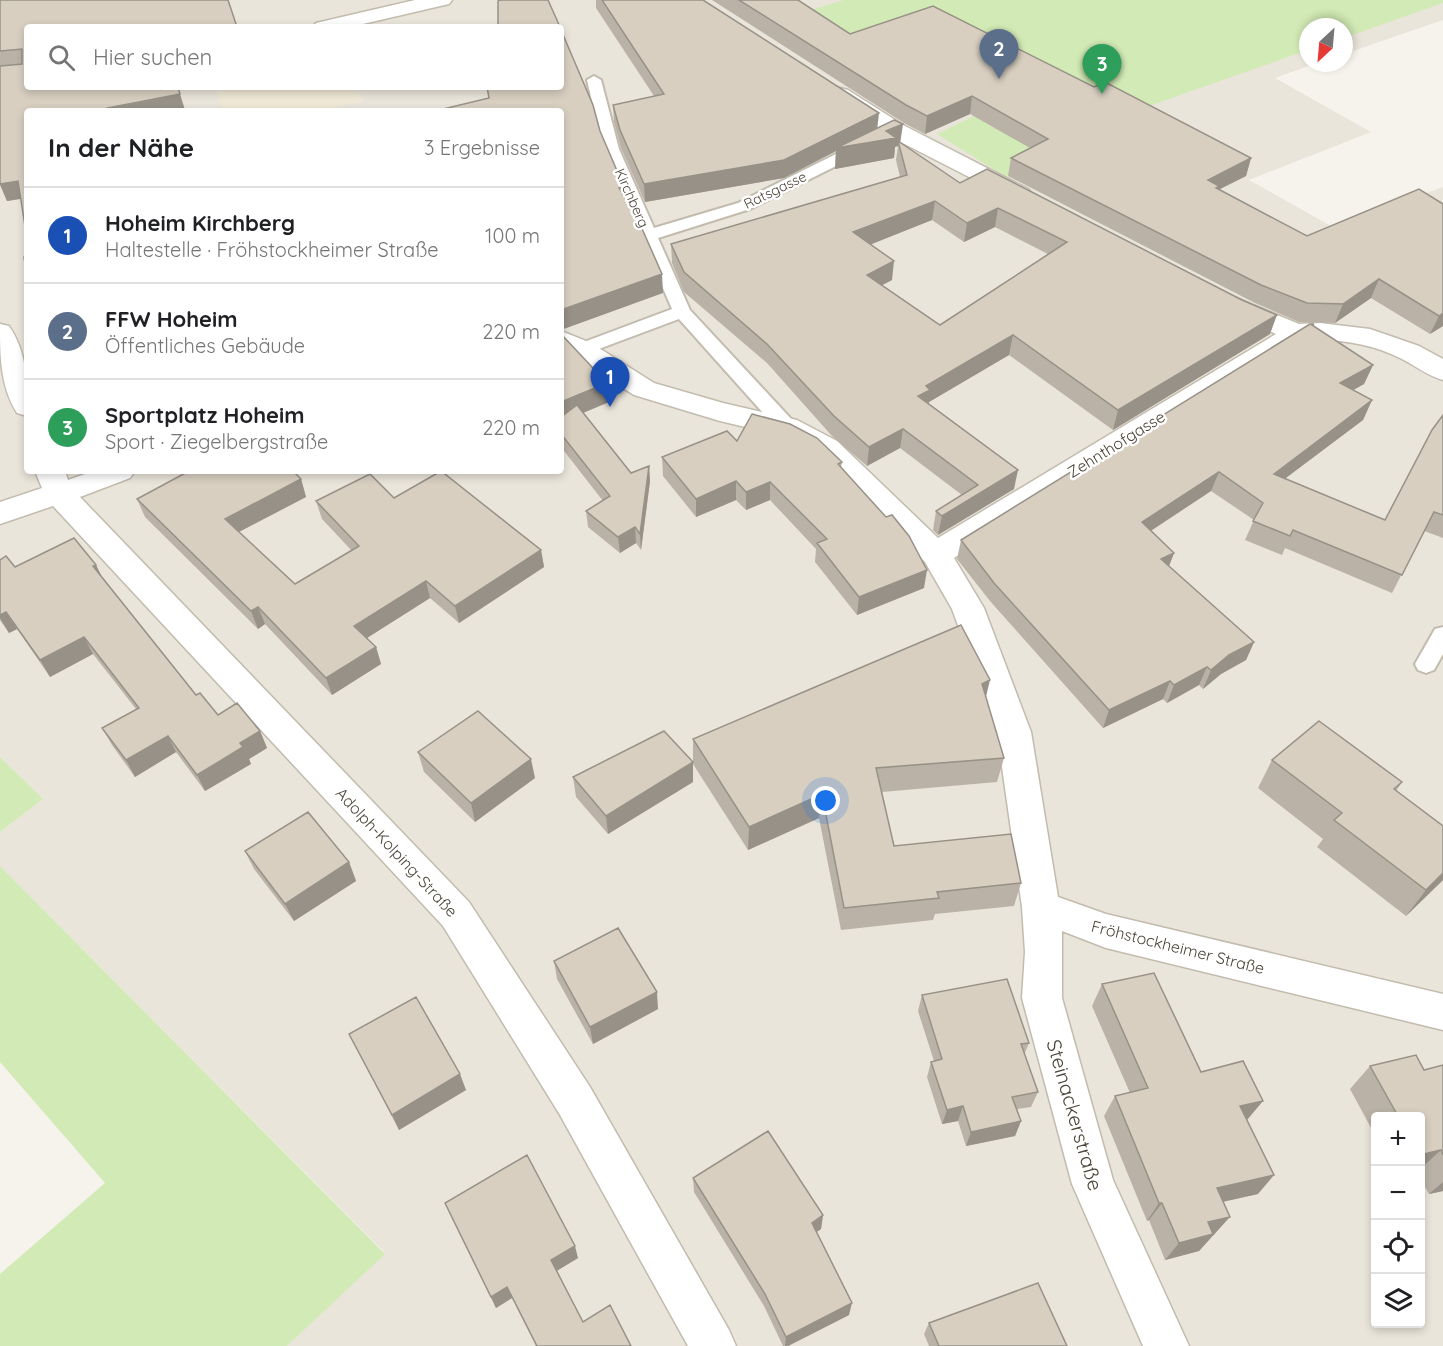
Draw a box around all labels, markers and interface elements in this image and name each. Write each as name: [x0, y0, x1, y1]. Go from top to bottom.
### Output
north arrow: [1299, 18, 1353, 72]
search box: [24, 24, 564, 90]
pin: 2: [980, 29, 1018, 79]
icon: search: [45, 41, 78, 74]
text: Hier suchen: [93, 43, 212, 71]
pin: 3: [1082, 44, 1122, 94]
text: In der Nähe: [48, 131, 194, 164]
text: 3 Ergebnisse: [424, 135, 540, 160]
street label: Kirchberg: [611, 166, 653, 230]
street label: Ratsgasse: [741, 167, 809, 213]
text: Hoheim Kirchberg: [105, 209, 295, 237]
text: 1: [64, 223, 71, 248]
text: 100 m: [485, 223, 540, 248]
text: Haltestelle · Fröhstockheimer Straße: [105, 237, 439, 262]
text: FFW Hoheim: [105, 305, 238, 333]
text: 2: [62, 319, 73, 344]
text: 220 m: [482, 319, 540, 344]
text: Öffentliches Gebäude: [105, 333, 305, 358]
pin: 1: [590, 358, 630, 407]
text: Sportplatz Hoheim: [105, 401, 305, 429]
street label: Zehnthofgasse: [1064, 406, 1168, 482]
text: 3: [62, 415, 73, 440]
text: 220 m: [482, 415, 540, 440]
text: Sport · Ziegelbergstraße: [105, 429, 328, 454]
street label: Adolph-Kolping-Straße: [332, 783, 462, 921]
your location: [811, 786, 840, 815]
street label: Fröhstockheimer Straße: [1089, 916, 1267, 978]
street label: Steinackerstraße: [1041, 1037, 1109, 1193]
map controls: [1371, 1112, 1425, 1328]
button: +: [1371, 1112, 1425, 1166]
button: −: [1371, 1166, 1425, 1220]
button: locate: [1371, 1220, 1425, 1274]
button: layers: [1371, 1274, 1425, 1328]

